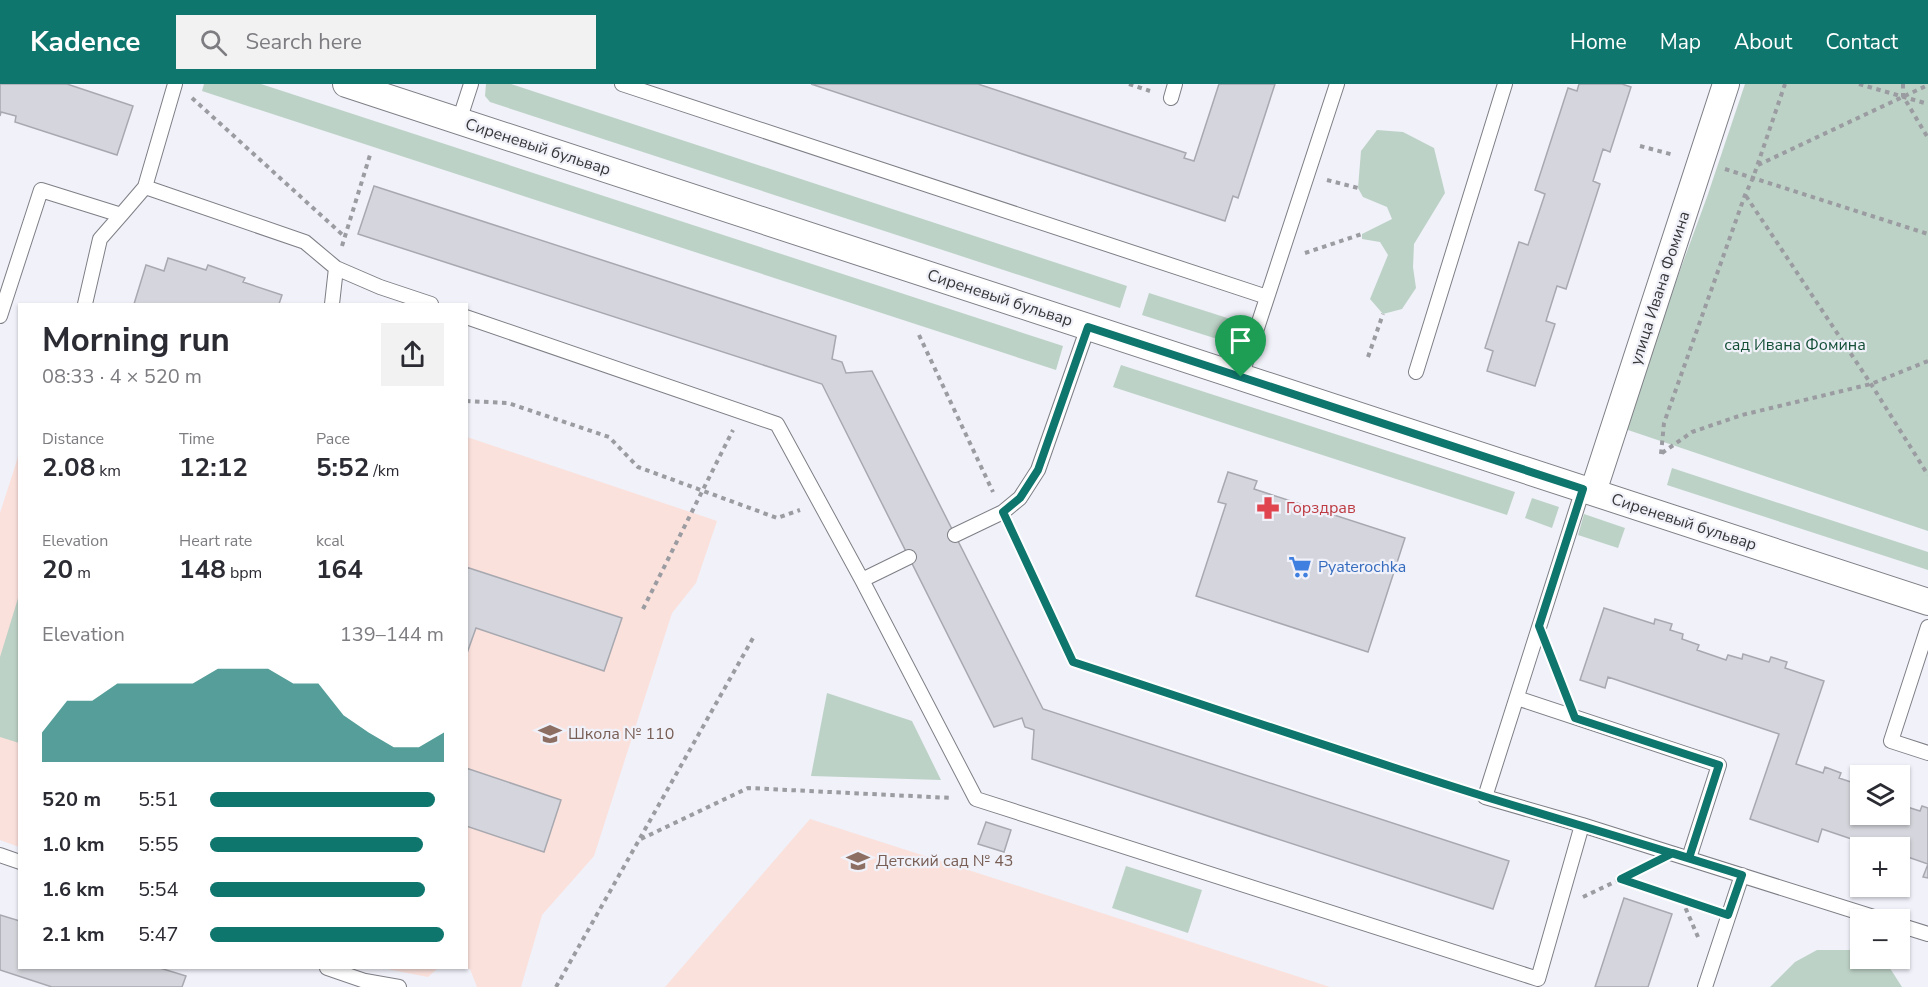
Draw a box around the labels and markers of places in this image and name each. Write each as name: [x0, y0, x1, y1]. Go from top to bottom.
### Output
pin: [1215, 315, 1266, 377]
pharmacy icon: Горздрав: [1255, 495, 1281, 521]
place label: Горздрав: [1286, 497, 1356, 519]
supermarket icon: Pyaterochka: [1287, 554, 1313, 580]
place label: Pyaterochka: [1318, 556, 1406, 578]
school or university icon: Школа № 110: [537, 721, 563, 747]
place label: Школа № 110: [568, 723, 674, 745]
school or university icon: Детский сад № 43: [845, 848, 871, 874]
place label: Детский сад № 43: [876, 850, 1013, 872]

